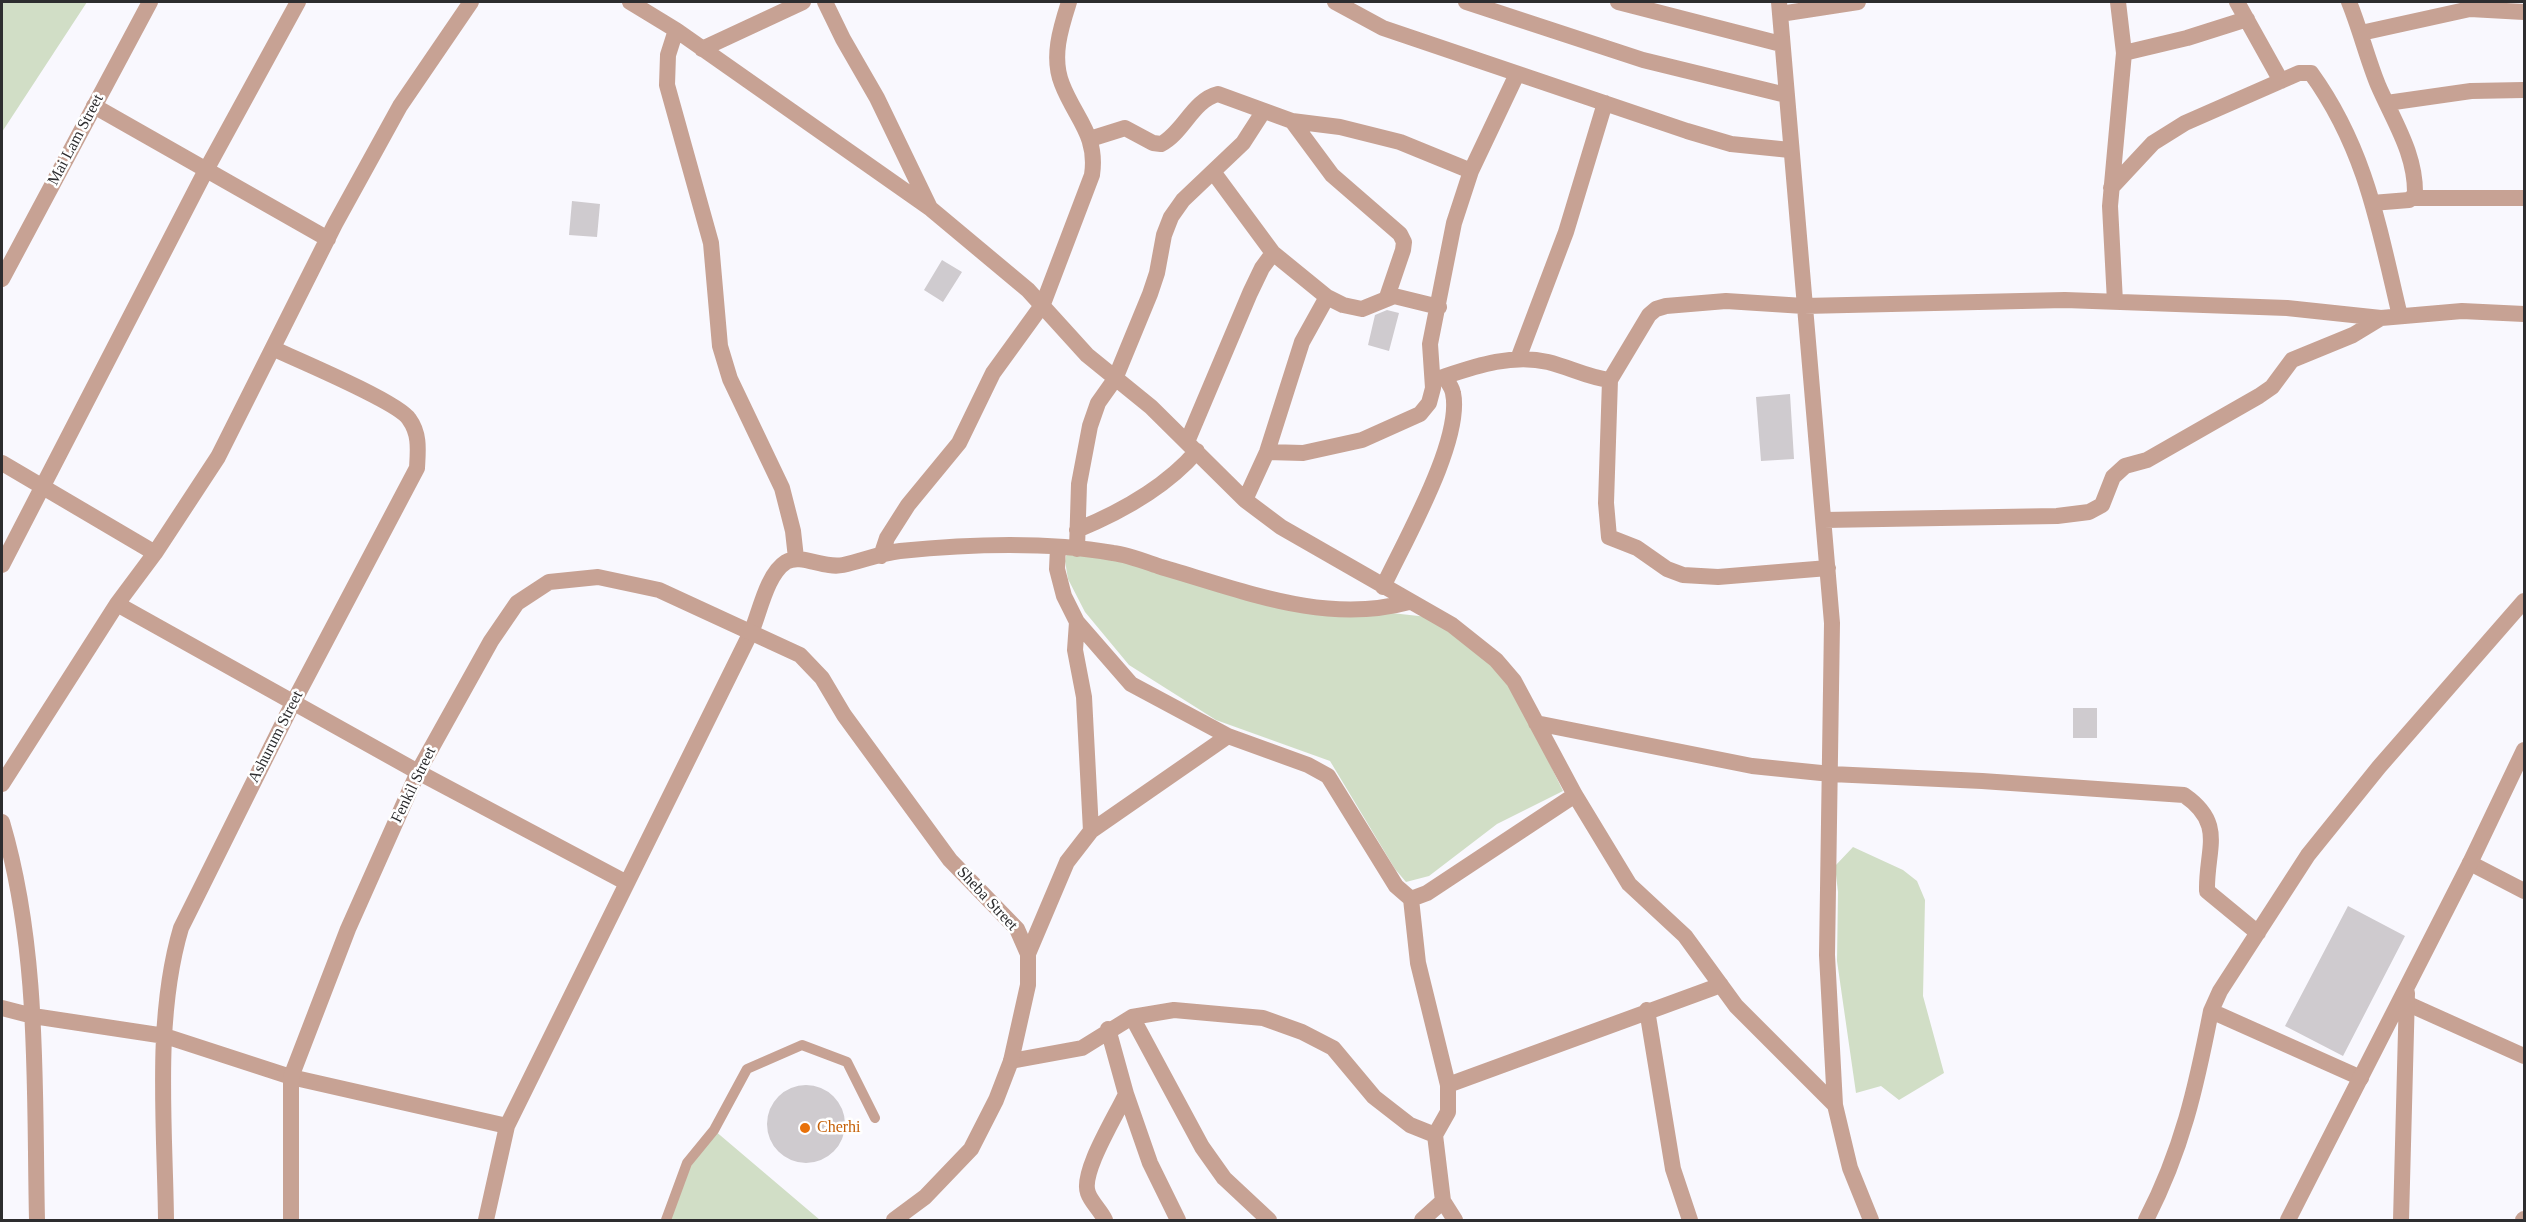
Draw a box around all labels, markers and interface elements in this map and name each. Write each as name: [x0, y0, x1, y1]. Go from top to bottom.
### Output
street label: Mai Lam Street: [44, 91, 108, 189]
street label: Ashurum Street: [245, 688, 307, 786]
street label: Fenkil Street: [387, 744, 441, 826]
street label: Sheba Street: [953, 863, 1021, 935]
place label: Cherhi: [817, 1118, 861, 1138]
marker: Cherhi: [798, 1121, 812, 1135]

